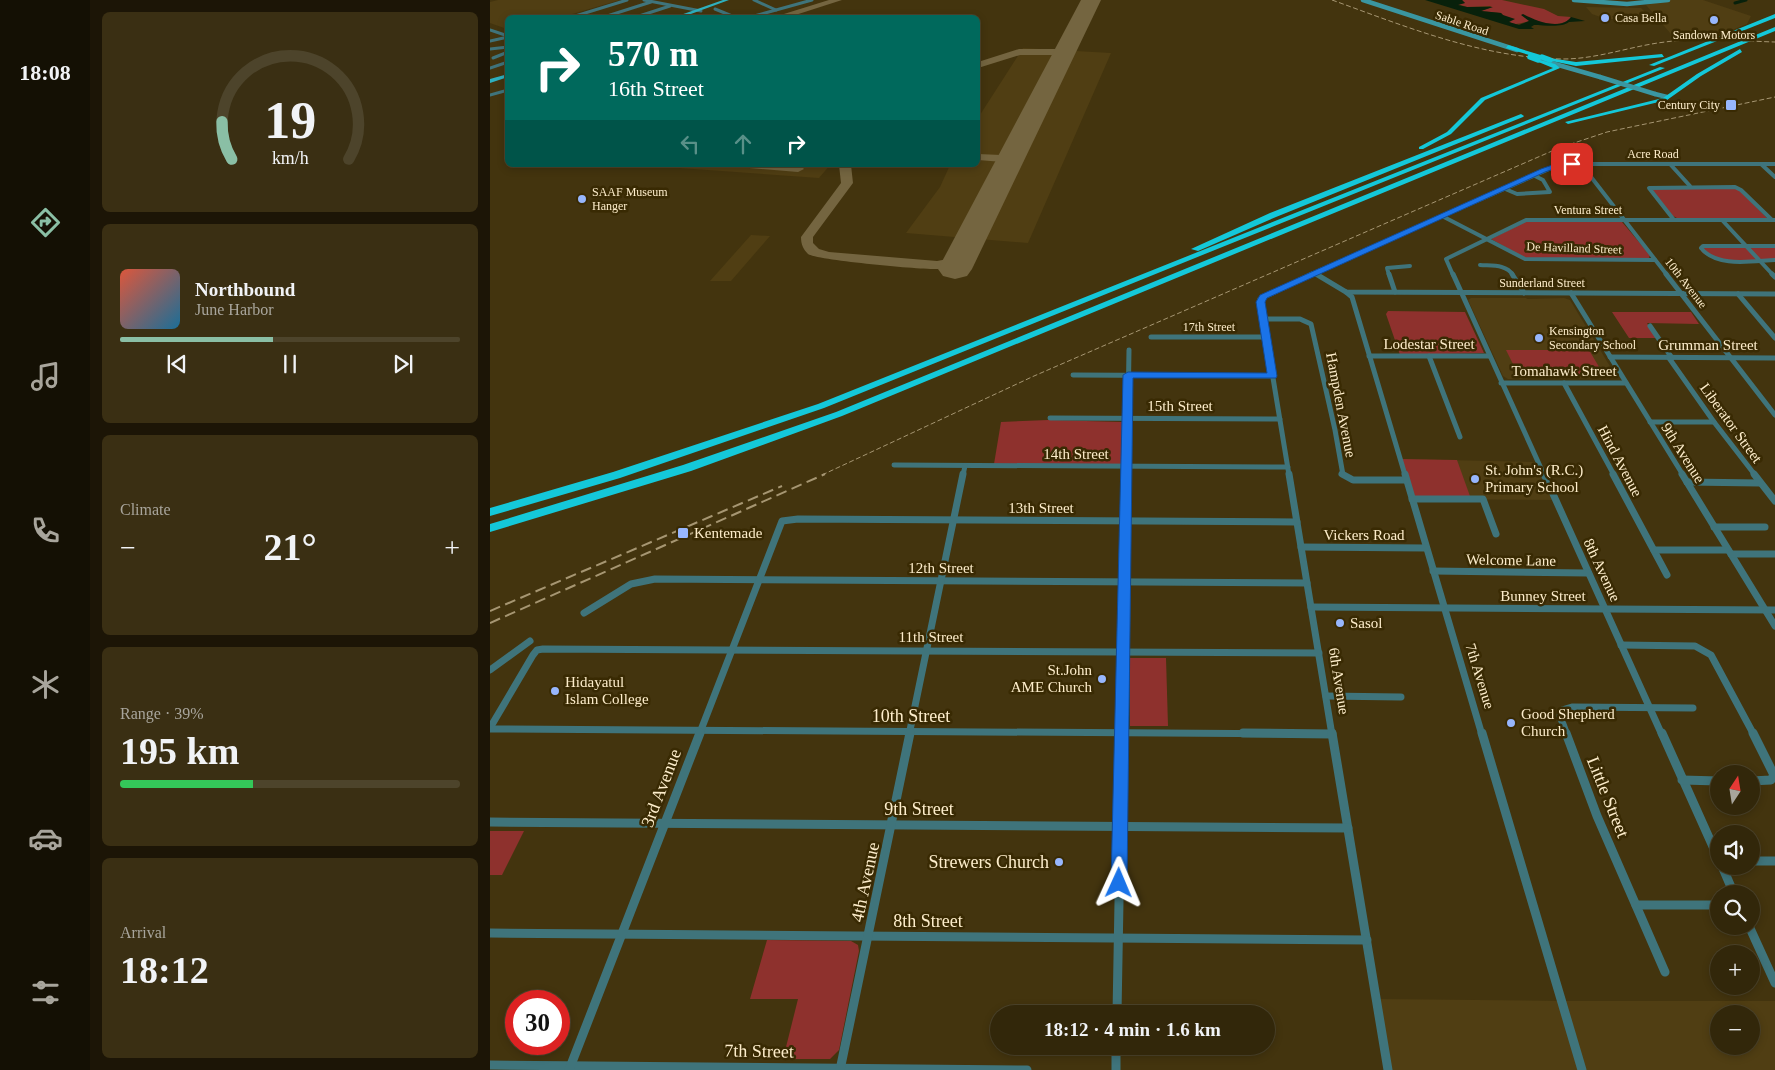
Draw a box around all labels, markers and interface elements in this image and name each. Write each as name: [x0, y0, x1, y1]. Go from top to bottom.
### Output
street label: Sable Road: [1434, 8, 1490, 38]
place label: Casa Bella: [1615, 11, 1667, 25]
marker: Casa Bella: [1599, 12, 1611, 24]
marker: Sandown Motors: [1708, 14, 1720, 26]
place label: Sandown Motors: [1673, 28, 1755, 42]
icon: right: [525, 35, 590, 100]
text: 570 m: [608, 35, 698, 74]
text: 18:08: [19, 60, 71, 85]
text: 16th Street: [608, 76, 704, 101]
text: 19: [264, 92, 316, 149]
place label: Century City: [1658, 98, 1720, 112]
marker: Century City: [1724, 98, 1738, 112]
icon: left: [676, 130, 704, 158]
icon: ahead: [729, 130, 757, 158]
icon: right: [782, 130, 810, 158]
pin: [1551, 143, 1593, 185]
street label: Acre Road: [1627, 147, 1679, 161]
text: km/h: [272, 148, 308, 168]
icon: arrive: [1558, 150, 1586, 178]
place label: SAAF Museum Hanger: [592, 185, 668, 213]
marker: SAAF Museum Hanger: [576, 193, 588, 205]
street label: Ventura Street: [1554, 203, 1623, 217]
icon: directions: [28, 205, 63, 240]
street label: De Havilland Street: [1526, 239, 1623, 257]
street label: 10th Avenue: [1662, 255, 1710, 311]
street label: Sunderland Street: [1499, 276, 1585, 290]
text: Northbound: [195, 279, 295, 300]
text: June Harbor: [195, 301, 274, 318]
street label: 17th Street: [1183, 320, 1236, 334]
place label: Kensington Secondary School: [1549, 324, 1637, 352]
marker: Kensington Secondary School: [1533, 332, 1545, 344]
street label: Lodestar Street: [1383, 336, 1475, 352]
street label: Grumman Street: [1658, 337, 1759, 353]
icon: previous: [163, 350, 191, 378]
icon: pause: [276, 350, 304, 378]
icon: next: [389, 350, 417, 378]
street label: Hampden Avenue: [1323, 351, 1359, 459]
icon: music: [28, 359, 63, 394]
street label: Tomahawk Street: [1511, 363, 1617, 379]
street label: Liberator Street: [1697, 380, 1766, 467]
street label: 15th Street: [1147, 398, 1214, 414]
street label: 9th Avenue: [1658, 420, 1708, 486]
street label: Hind Avenue: [1595, 423, 1646, 500]
street label: 14th Street: [1043, 446, 1110, 462]
place label: St. John's (R.C.) Primary School: [1485, 462, 1583, 495]
marker: St. John's (R.C.) Primary School: [1469, 473, 1481, 485]
street label: 13th Street: [1008, 500, 1075, 516]
text: Climate: [120, 501, 171, 518]
icon: phone: [28, 513, 63, 548]
place label: Kentemade: [694, 525, 763, 541]
text: 21°: [263, 526, 317, 568]
marker: Kentemade: [676, 526, 690, 540]
street label: Vickers Road: [1323, 527, 1405, 543]
text: −: [120, 532, 136, 563]
text: +: [444, 532, 460, 563]
street label: 8th Avenue: [1580, 536, 1624, 604]
street label: Welcome Lane: [1466, 551, 1556, 569]
street label: 12th Street: [908, 560, 975, 576]
street label: Bunney Street: [1500, 588, 1587, 604]
place label: Sasol: [1350, 615, 1383, 631]
marker: Sasol: [1334, 617, 1346, 629]
street label: 11th Street: [899, 629, 964, 645]
street label: 7th Avenue: [1462, 641, 1498, 711]
street label: 6th Avenue: [1326, 646, 1352, 716]
place label: St.John AME Church: [1011, 662, 1092, 695]
icon: climate: [28, 667, 63, 702]
marker: St.John AME Church: [1096, 673, 1108, 685]
place label: Hidayatul Islam College: [565, 674, 649, 707]
marker: Hidayatul Islam College: [549, 685, 561, 697]
text: Range · 39%: [120, 705, 204, 722]
street label: 10th Street: [872, 706, 950, 726]
place label: Good Shepherd Church: [1521, 706, 1615, 739]
marker: Good Shepherd Church: [1505, 717, 1517, 729]
text: 195 km: [120, 730, 239, 772]
street label: 3rd Avenue: [637, 746, 685, 830]
street label: Little Street: [1583, 754, 1633, 840]
north arrow: [1710, 765, 1760, 815]
map controls: [1710, 765, 1760, 1055]
street label: 9th Street: [884, 799, 954, 819]
icon: car: [28, 821, 63, 856]
button: sound: [1710, 825, 1760, 875]
street label: 4th Avenue: [847, 840, 883, 924]
place label: Strewers Church: [929, 852, 1049, 872]
marker: Strewers Church: [1053, 856, 1065, 868]
position arrow: [1092, 856, 1144, 908]
button: search: [1710, 885, 1760, 935]
street label: 8th Street: [893, 911, 963, 931]
text: Arrival: [120, 924, 166, 941]
button: +: [1710, 945, 1760, 995]
text: 18:12: [120, 949, 209, 991]
icon: filters: [28, 975, 63, 1010]
speed limit sign: 30: [505, 990, 570, 1055]
button: −: [1710, 1005, 1760, 1055]
text: 18:12 · 4 min · 1.6 km: [1044, 1019, 1221, 1040]
street label: 7th Street: [724, 1040, 794, 1062]

